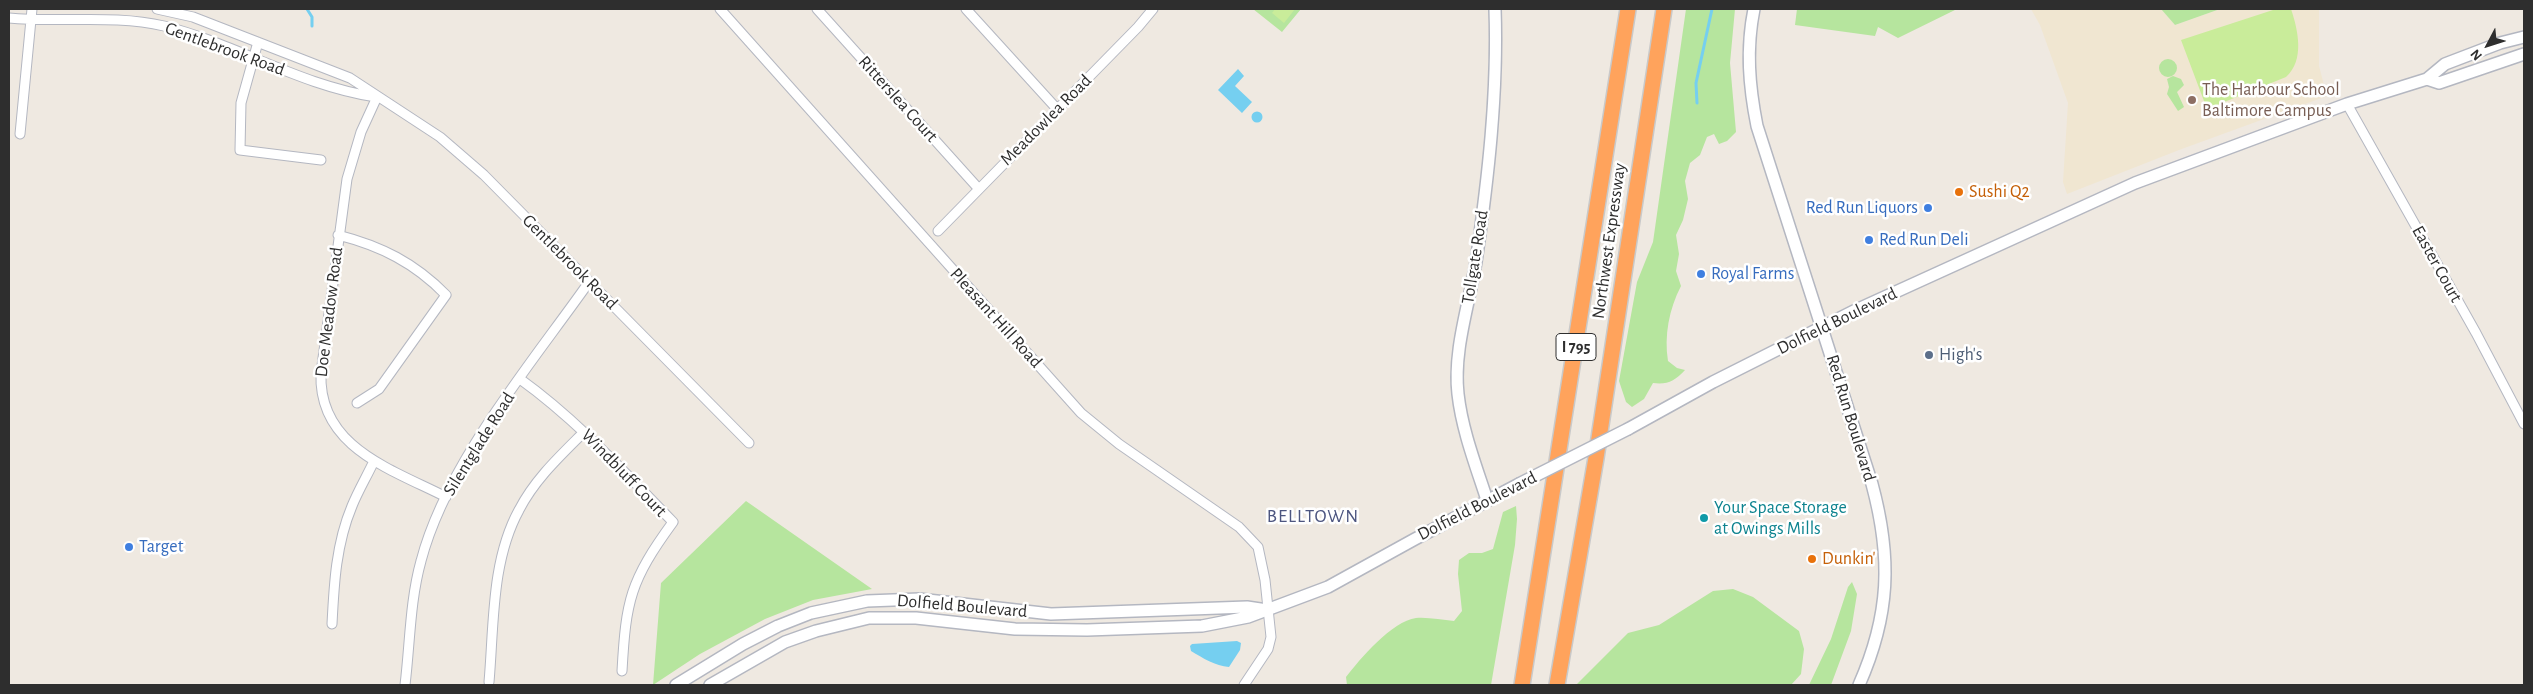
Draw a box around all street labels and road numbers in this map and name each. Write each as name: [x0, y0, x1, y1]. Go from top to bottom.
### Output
street label: Gentlebrook Road: [162, 17, 288, 81]
street label: Ritterslea Court: [854, 51, 942, 147]
street label: Meadowlea Road: [996, 70, 1096, 170]
street label: Northwest Expressway: [1587, 162, 1631, 320]
street label: Tollgate Road: [1457, 209, 1493, 305]
street label: Gentlebrook Road: [518, 210, 622, 314]
street label: Easter Court: [2407, 222, 2467, 306]
street label: Doe Meadow Road: [310, 246, 348, 378]
street label: Pleasant Hill Road: [945, 263, 1047, 373]
street label: Dolfield Boulevard: [1773, 283, 1901, 359]
road number: I 795: [1556, 334, 1596, 361]
street label: Red Run Boulevard: [1821, 352, 1881, 484]
street label: Silentglade Road: [439, 388, 519, 500]
street label: Windbluff Court: [577, 424, 671, 522]
street label: Dolfield Boulevard: [1414, 467, 1540, 545]
street label: Dolfield Boulevard: [896, 590, 1028, 622]

